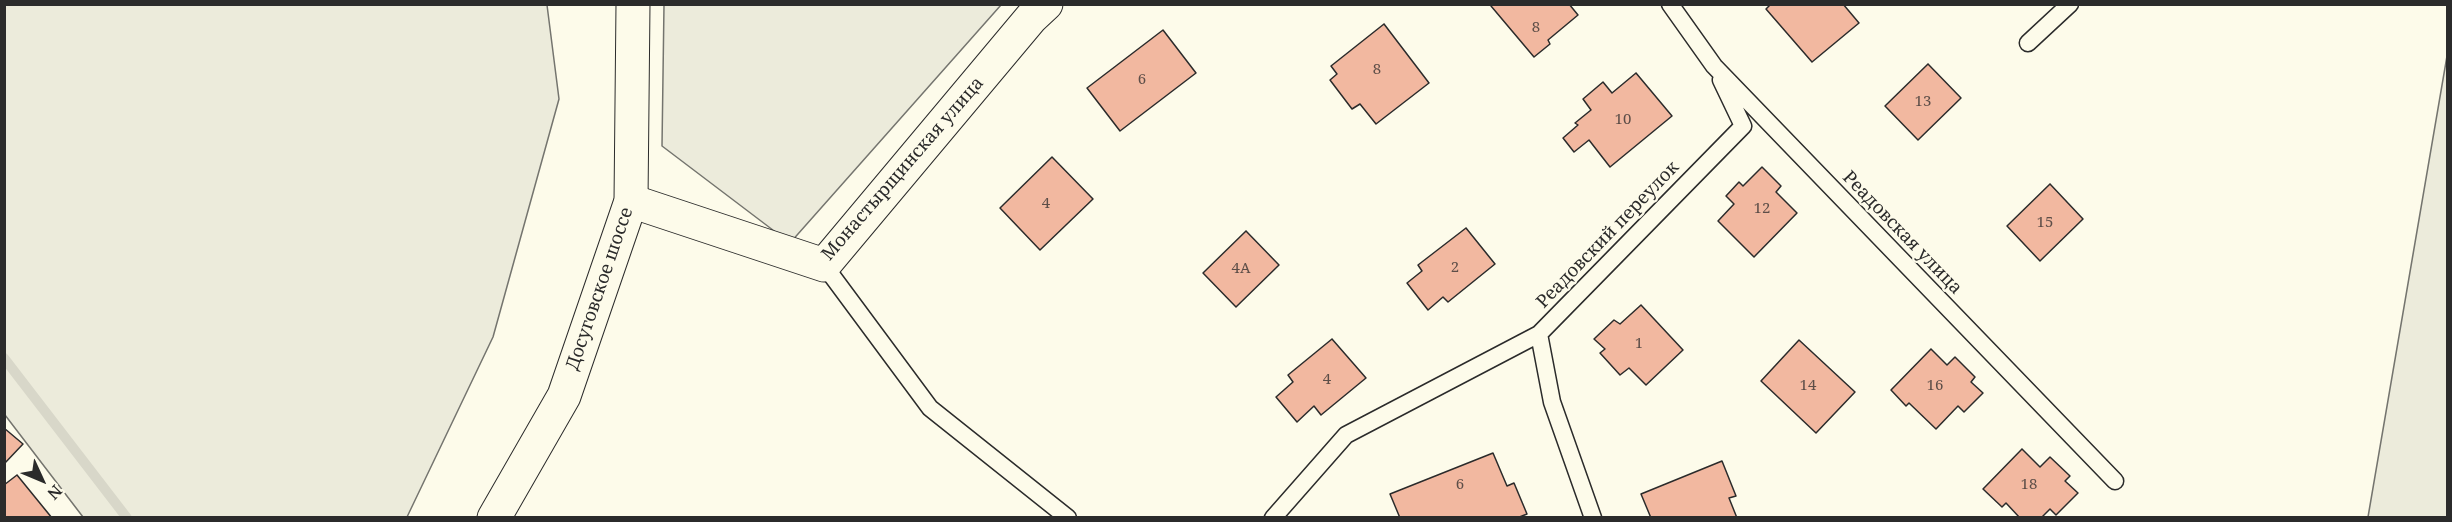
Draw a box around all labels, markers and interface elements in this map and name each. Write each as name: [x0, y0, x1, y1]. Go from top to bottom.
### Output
house number: 8: [1532, 19, 1540, 37]
house number: 8: [1373, 61, 1381, 79]
house number: 6: [1138, 71, 1146, 89]
street label: Монастырщинская улица: [817, 73, 989, 265]
house number: 13: [1915, 93, 1931, 111]
house number: 10: [1615, 111, 1631, 129]
street label: Реадовский переулок: [1532, 157, 1684, 313]
street label: Реадовская улица: [1838, 167, 1966, 299]
house number: 4: [1042, 195, 1050, 213]
house number: 12: [1754, 200, 1770, 218]
street label: Досуговское шоссе: [562, 205, 638, 373]
house number: 15: [2037, 214, 2053, 232]
house number: 2: [1451, 259, 1459, 277]
house number: 4А: [1232, 260, 1250, 278]
house number: 1: [1635, 335, 1643, 353]
house number: 4: [1323, 371, 1331, 389]
house number: 14: [1800, 377, 1816, 395]
house number: 16: [1927, 377, 1943, 395]
north arrow: [12, 450, 72, 510]
house number: 6: [1456, 476, 1464, 494]
house number: 18: [2021, 476, 2037, 494]
text: N: [43, 480, 67, 505]

